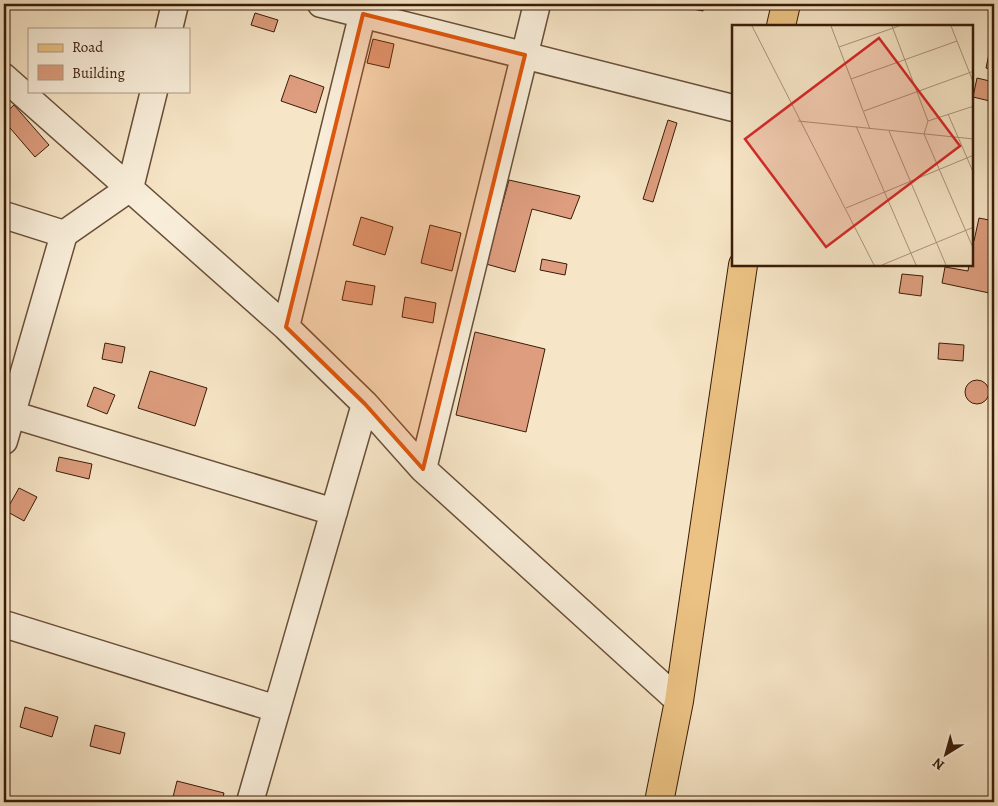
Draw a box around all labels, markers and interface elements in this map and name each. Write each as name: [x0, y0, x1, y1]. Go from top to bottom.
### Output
inset map: [732, 25, 973, 266]
legend: [28, 28, 190, 92]
text: Road: [72, 37, 104, 57]
text: Building: [72, 63, 125, 83]
north arrow: [920, 728, 970, 778]
text: N: [929, 753, 948, 775]

